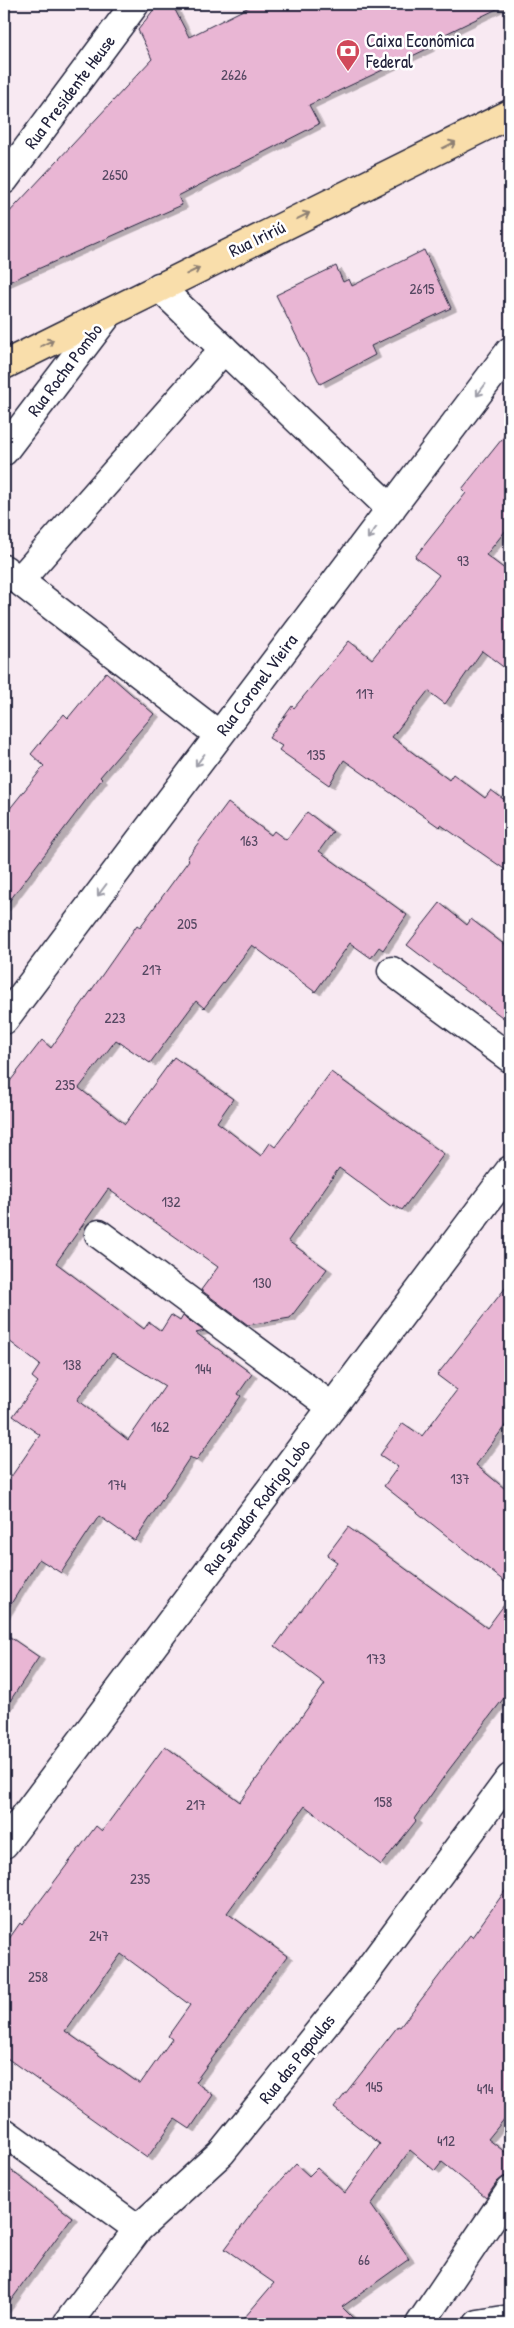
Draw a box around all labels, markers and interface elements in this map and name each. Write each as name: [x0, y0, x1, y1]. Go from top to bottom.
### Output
place label: Caixa Econômica Federal: [365, 28, 474, 74]
street label: Rua Presidente Heuse: [18, 29, 121, 154]
bank icon: Caixa Econômica Federal: [335, 38, 361, 72]
house number: 2626: [221, 64, 247, 85]
one-way arrow: [441, 139, 456, 149]
house number: 2650: [102, 164, 128, 185]
one-way arrow: [295, 211, 310, 220]
street label: Rua Iririú: [224, 214, 289, 263]
one-way arrow: [185, 266, 200, 275]
house number: 2615: [410, 278, 435, 299]
street label: Rua Rocha Pombo: [21, 318, 108, 421]
one-way arrow: [40, 338, 55, 348]
one-way arrow: [476, 383, 486, 397]
one-way arrow: [367, 526, 378, 539]
house number: 93: [457, 550, 469, 571]
street label: Rua Coronel Vieira: [210, 629, 303, 741]
house number: 117: [356, 683, 374, 704]
house number: 135: [307, 744, 326, 765]
one-way arrow: [195, 753, 205, 767]
house number: 163: [240, 830, 258, 851]
one-way arrow: [97, 883, 107, 897]
house number: 205: [177, 913, 198, 934]
house number: 217: [142, 959, 162, 980]
house number: 223: [105, 1007, 126, 1028]
house number: 235: [55, 1074, 76, 1095]
house number: 132: [161, 1191, 181, 1212]
house number: 130: [253, 1272, 272, 1293]
house number: 138: [63, 1354, 81, 1375]
house number: 144: [195, 1358, 212, 1379]
house number: 162: [151, 1416, 169, 1437]
street label: Rua Senador Rodrigo Lobo: [197, 1434, 316, 1580]
house number: 137: [450, 1468, 470, 1489]
house number: 174: [108, 1474, 127, 1495]
house number: 173: [366, 1648, 386, 1669]
house number: 158: [374, 1791, 392, 1812]
house number: 217: [186, 1794, 206, 1815]
house number: 235: [130, 1868, 151, 1889]
house number: 247: [89, 1925, 109, 1946]
house number: 258: [28, 1966, 48, 1987]
street label: Rua das Papoulas: [253, 2009, 340, 2109]
house number: 145: [365, 2076, 383, 2097]
house number: 414: [477, 2078, 494, 2099]
house number: 412: [437, 2130, 455, 2151]
house number: 66: [358, 2249, 370, 2270]

